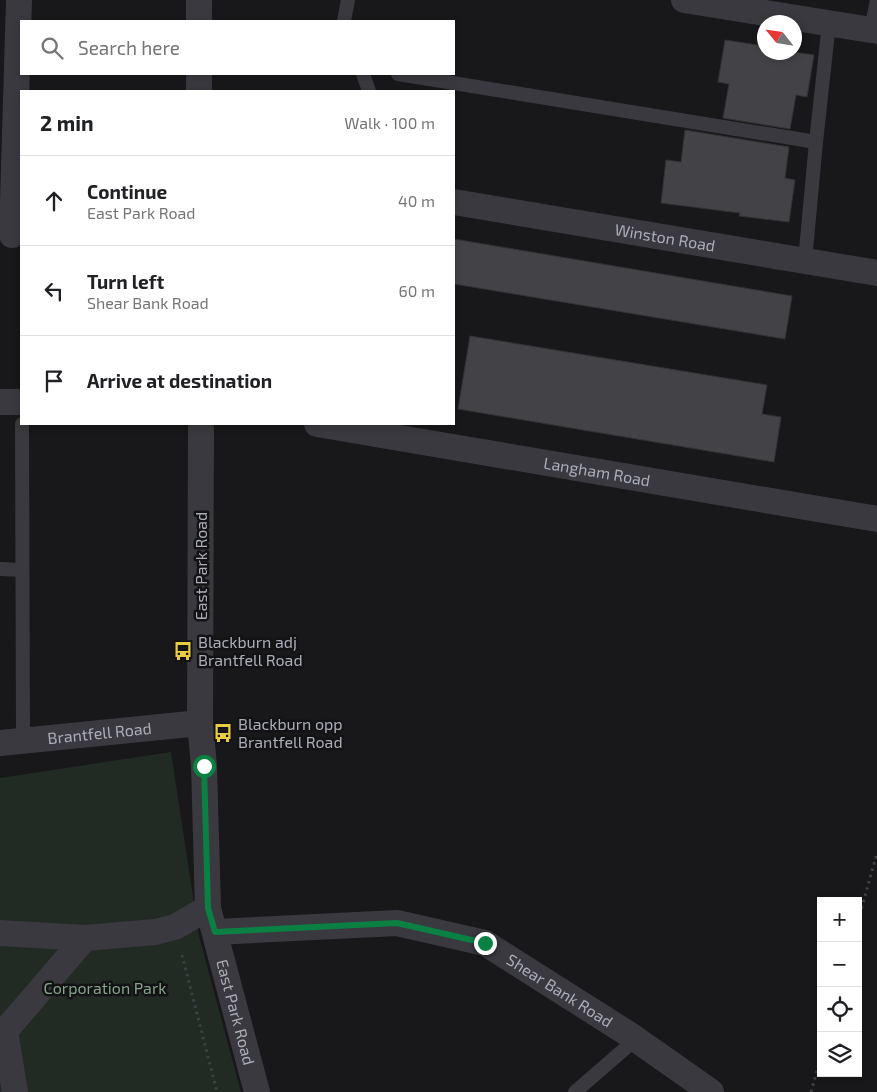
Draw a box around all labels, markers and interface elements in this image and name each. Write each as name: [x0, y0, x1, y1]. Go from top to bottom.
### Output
north arrow: [757, 15, 802, 60]
search box: [20, 20, 455, 75]
icon: search: [38, 34, 66, 62]
text: Search here: [78, 36, 180, 59]
text: 2 min: [40, 110, 94, 135]
text: Walk · 100 m: [344, 113, 435, 132]
text: Continue: [87, 180, 167, 203]
icon: ahead: [40, 187, 68, 215]
text: 40 m: [398, 191, 435, 210]
text: East Park Road: [87, 203, 196, 222]
street label: Winston Road: [613, 219, 717, 255]
text: Turn left: [87, 270, 164, 293]
icon: left: [40, 277, 68, 305]
text: 60 m: [399, 281, 435, 300]
text: Shear Bank Road: [87, 293, 209, 312]
icon: arrive: [40, 367, 68, 395]
text: Arrive at destination: [87, 369, 272, 392]
street label: Langham Road: [542, 453, 652, 489]
street label: East Park Road: [191, 512, 210, 620]
place label: Blackburn adj Brantfell Road: [198, 632, 303, 669]
bus stop icon: Blackburn adj Brantfell Road: [172, 640, 194, 662]
place label: Blackburn opp Brantfell Road: [238, 714, 343, 751]
street label: Brantfell Road: [46, 718, 152, 747]
bus stop icon: Blackburn opp Brantfell Road: [212, 722, 234, 744]
route start: [193, 755, 216, 778]
map controls: [817, 897, 862, 1077]
button: +: [817, 897, 862, 942]
route end: [474, 932, 497, 955]
button: −: [817, 942, 862, 987]
street label: Shear Bank Road: [504, 949, 617, 1031]
street label: East Park Road: [213, 957, 259, 1067]
park label: Corporation Park: [44, 978, 166, 997]
button: locate: [817, 987, 862, 1032]
button: layers: [817, 1032, 862, 1077]

